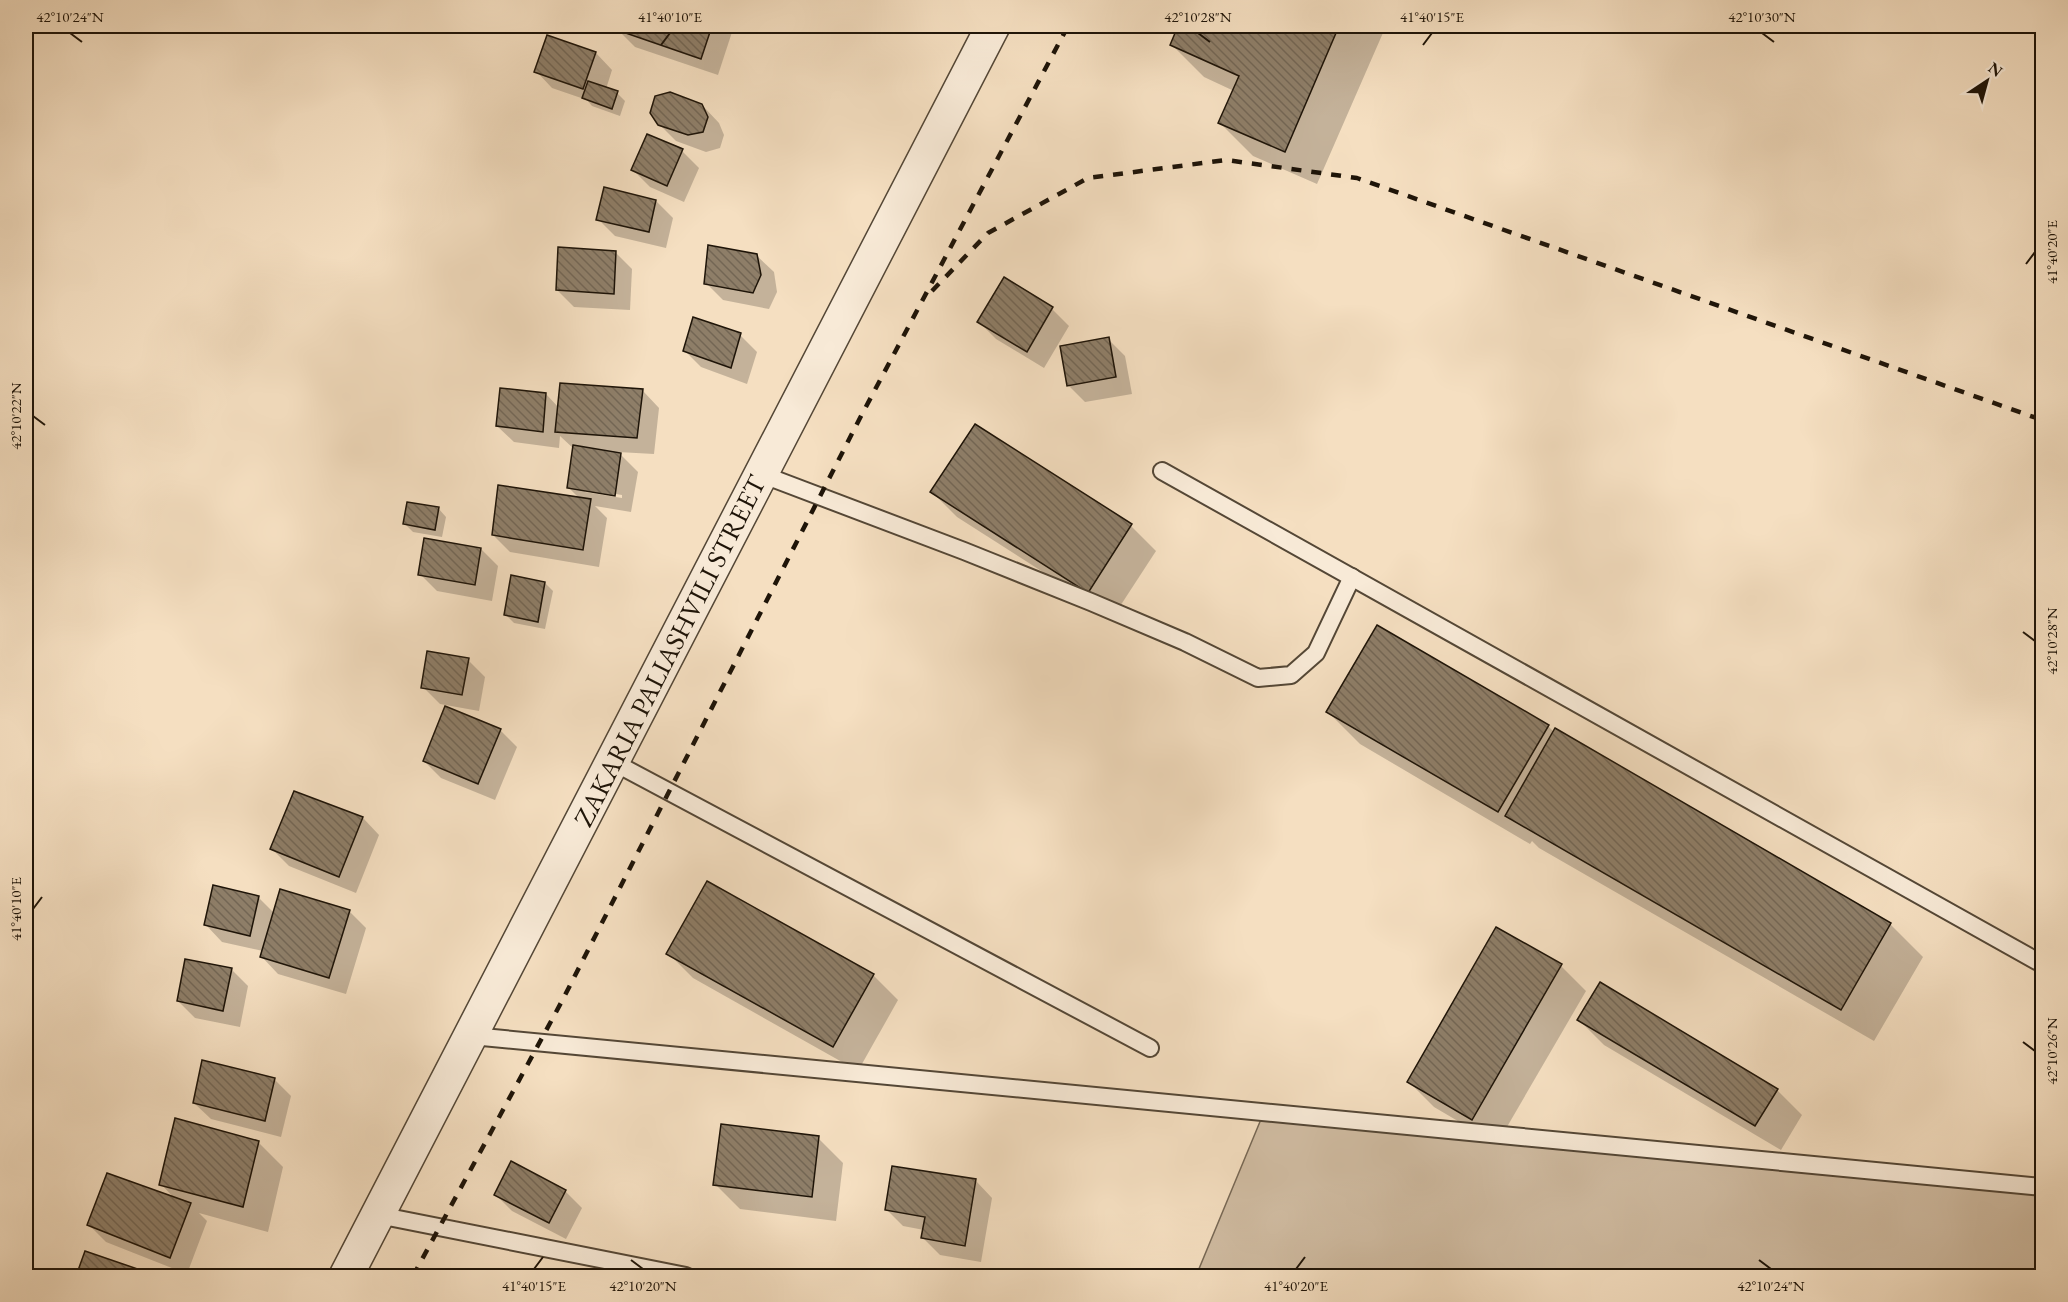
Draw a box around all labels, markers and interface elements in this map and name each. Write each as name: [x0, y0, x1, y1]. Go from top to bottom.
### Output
text: 42°10'24"N: [36, 7, 104, 26]
text: 41°40'10"E: [638, 7, 703, 26]
text: 42°10'28"N: [1164, 7, 1232, 26]
text: 41°40'15"E: [1400, 7, 1465, 26]
text: 42°10'30"N: [1728, 7, 1796, 26]
north arrow: [1957, 51, 2017, 111]
text: N: [1984, 57, 2007, 82]
text: 41°40'20"E: [2042, 219, 2061, 284]
text: 42°10'22"N: [6, 382, 25, 450]
street label: ZAKARIA PALIASHVILI STREET: [565, 468, 774, 832]
text: 42°10'28"N: [2042, 607, 2061, 675]
text: 41°40'10"E: [6, 876, 25, 941]
text: 42°10'26"N: [2042, 1017, 2061, 1085]
text: 41°40'15"E: [502, 1276, 567, 1295]
text: 42°10'20"N: [609, 1276, 677, 1295]
text: 41°40'20"E: [1264, 1276, 1329, 1295]
text: 42°10'24"N: [1737, 1276, 1805, 1295]

